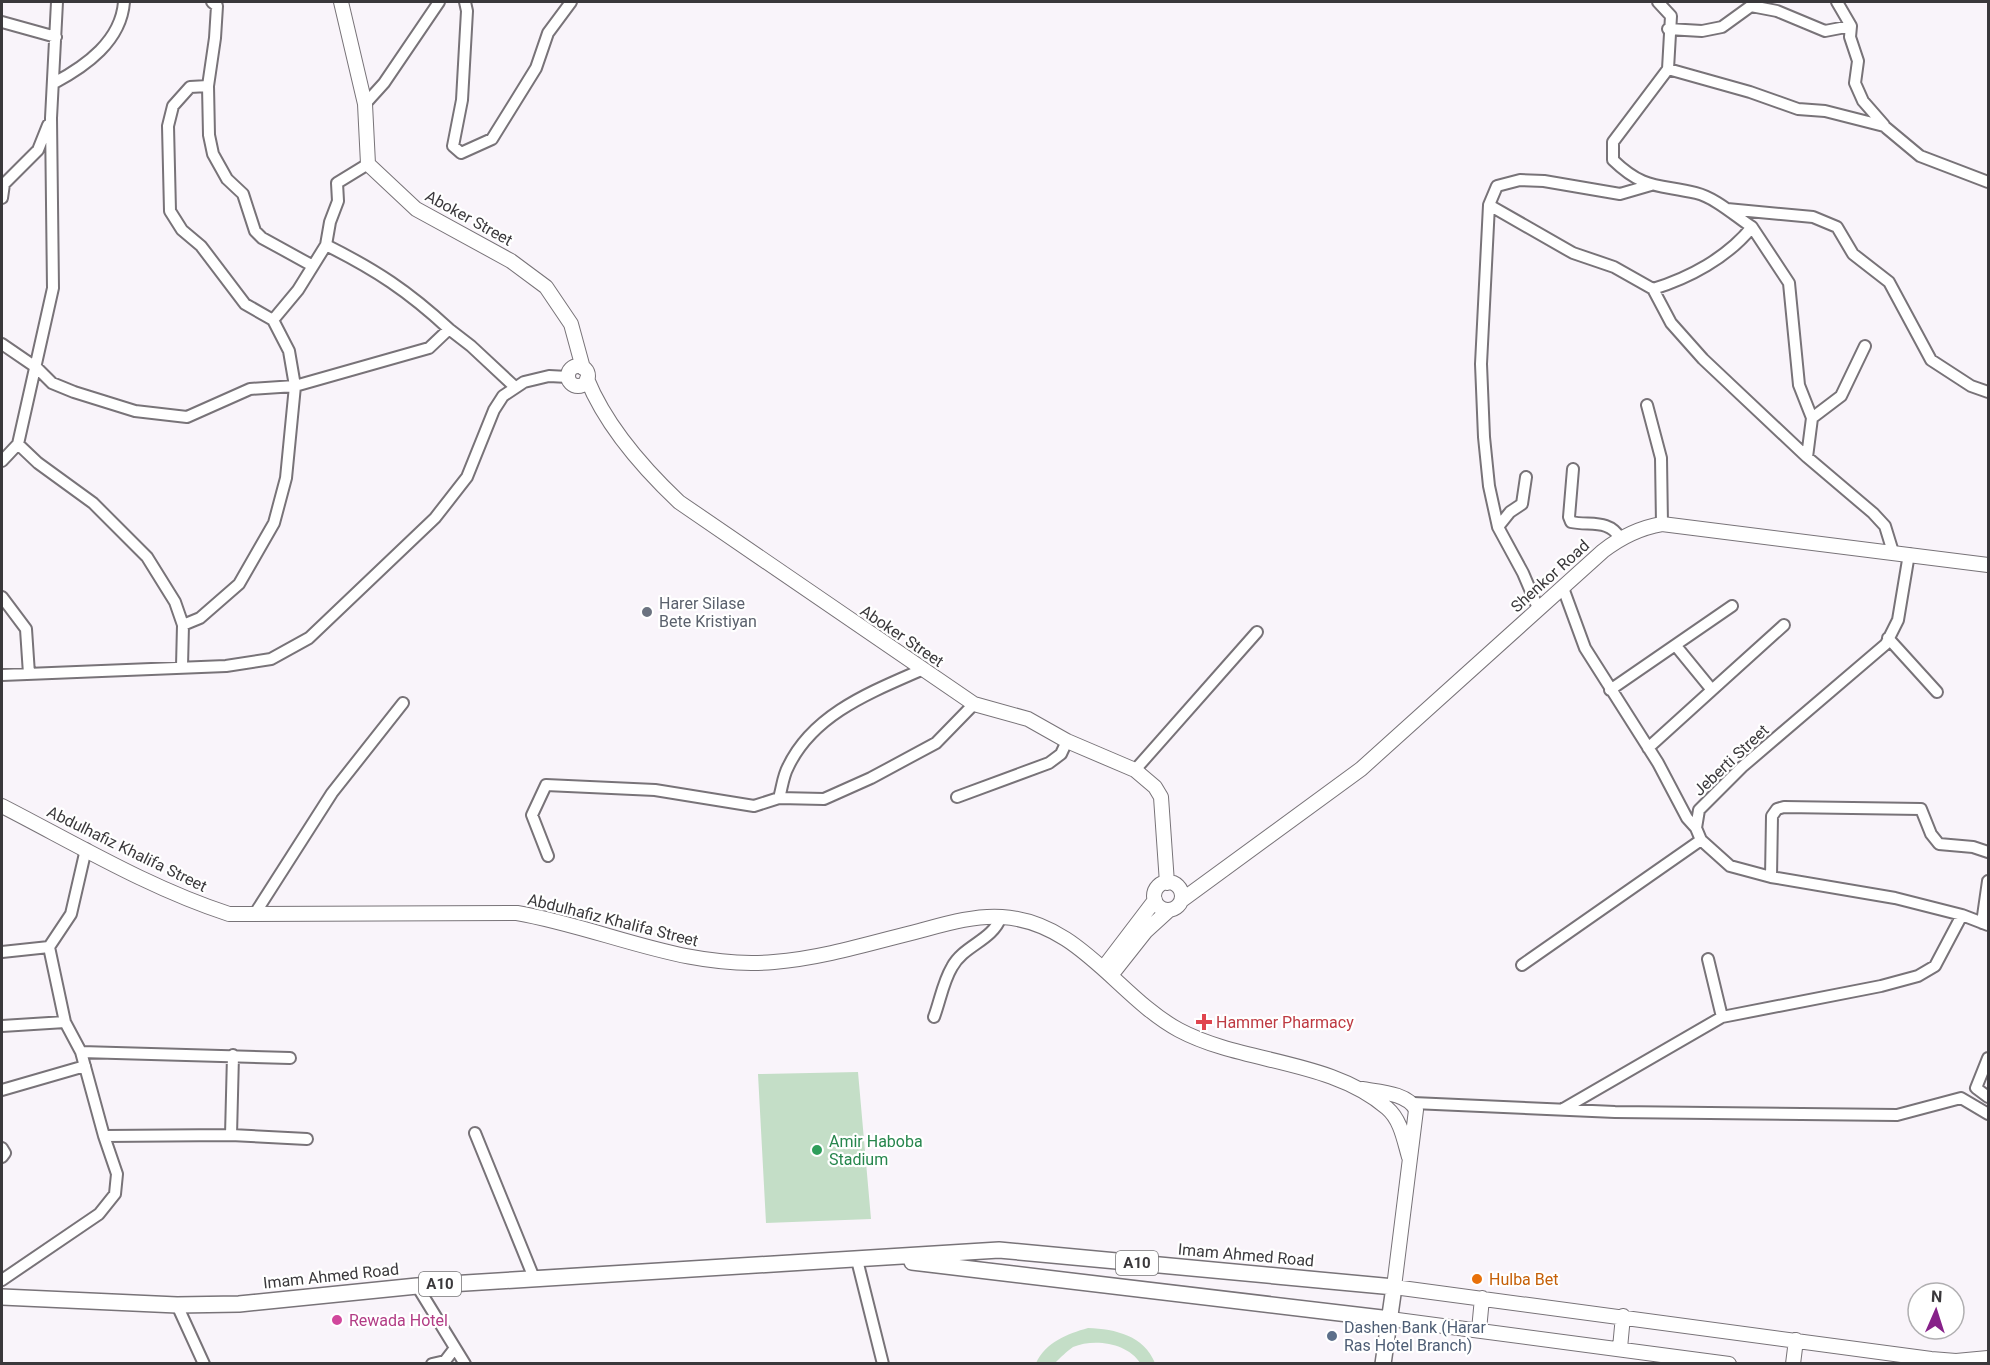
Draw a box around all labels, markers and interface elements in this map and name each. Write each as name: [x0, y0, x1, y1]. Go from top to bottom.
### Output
street label: Aboker Street: [422, 186, 516, 250]
street label: Shenkor Road: [1507, 536, 1593, 616]
place label: Harer Silase Bete Kristiyan: [659, 594, 757, 631]
street label: Aboker Street: [857, 601, 947, 671]
marker: Harer Silase Bete Kristiyan: [640, 605, 654, 619]
street label: Jeberti Street: [1689, 720, 1773, 800]
street label: Abdulhafiz Khalifa Street: [44, 802, 210, 896]
street label: Abdulhafiz Khalifa Street: [526, 890, 700, 950]
place label: Hammer Pharmacy: [1216, 1013, 1354, 1032]
marker: Hammer Pharmacy: [1197, 1015, 1211, 1029]
place label: Amir Haboba Stadium: [829, 1132, 923, 1169]
marker: Amir Haboba Stadium: [810, 1143, 824, 1157]
street label: Imam Ahmed Road: [1177, 1240, 1315, 1270]
road number: A10: [1116, 1251, 1158, 1275]
street label: Imam Ahmed Road: [262, 1259, 400, 1293]
place label: Hulba Bet: [1489, 1270, 1558, 1289]
road number: A10: [419, 1272, 461, 1296]
marker: Hulba Bet: [1470, 1272, 1484, 1286]
north arrow: [1906, 1281, 1966, 1341]
text: N: [1931, 1287, 1943, 1306]
place label: Rewada Hotel: [349, 1311, 448, 1330]
marker: Rewada Hotel: [330, 1313, 344, 1327]
place label: Dashen Bank (Harar Ras Hotel Branch): [1344, 1318, 1487, 1355]
marker: Dashen Bank (Harar Ras Hotel Branch): [1325, 1329, 1339, 1343]

